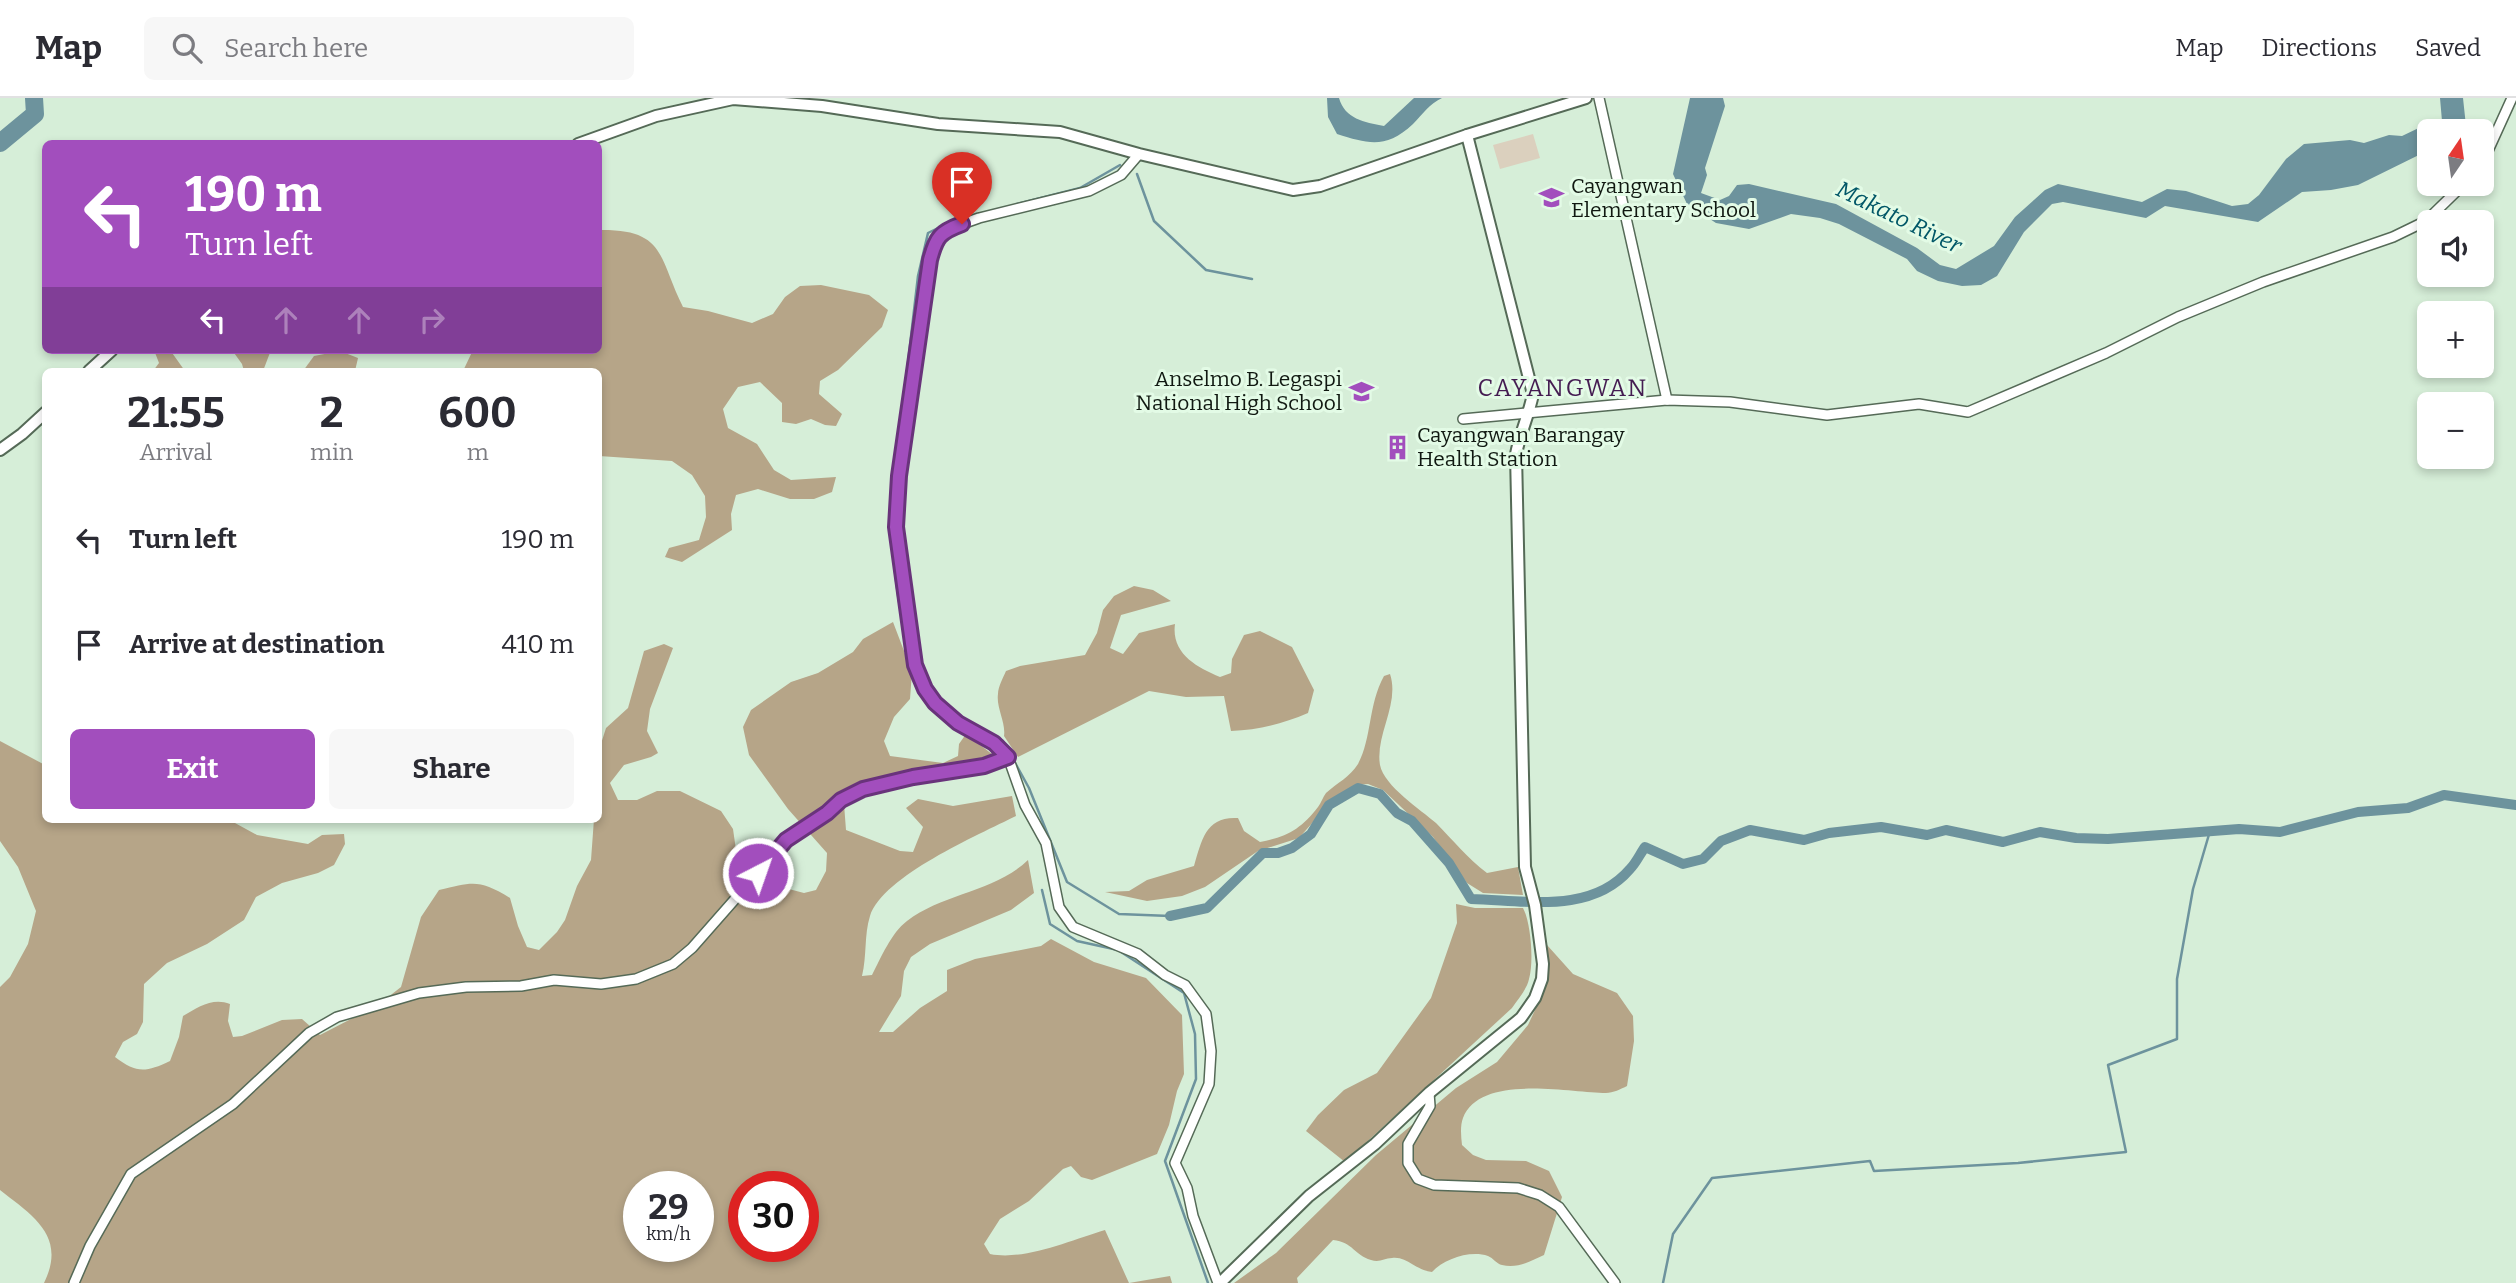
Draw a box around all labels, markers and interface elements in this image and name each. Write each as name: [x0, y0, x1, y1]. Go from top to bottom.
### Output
search box: [144, 17, 634, 80]
text: Map: [35, 28, 102, 68]
icon: search: [168, 29, 206, 67]
text: Search here: [224, 33, 368, 64]
text: Map: [2175, 34, 2224, 62]
text: Directions: [2262, 34, 2377, 62]
text: Saved: [2415, 34, 2481, 62]
north arrow: [2417, 119, 2494, 196]
map controls: [2417, 119, 2494, 469]
pin: [932, 152, 992, 224]
icon: arrive: [943, 163, 981, 201]
text: 190 m: [185, 165, 322, 224]
icon: left: [70, 168, 161, 259]
place label: Cayangwan Elementary School: [1571, 173, 1756, 223]
water label: Makato River: [1832, 175, 1968, 260]
school or university icon: Cayangwan Elementary School: [1537, 184, 1565, 212]
button: sound: [2417, 210, 2494, 287]
text: Turn left: [185, 225, 313, 263]
icon: left: [194, 301, 232, 339]
icon: ahead: [267, 301, 305, 339]
icon: ahead: [340, 301, 378, 339]
icon: right: [413, 301, 451, 339]
button: +: [2417, 301, 2494, 378]
place label: Anselmo B. Legaspi National High School: [1136, 366, 1342, 416]
district label: CAYANGWAN: [1478, 374, 1648, 402]
school or university icon: Anselmo B. Legaspi National High School: [1348, 377, 1376, 405]
text: 21:55: [127, 388, 225, 438]
text: 2: [320, 388, 344, 438]
text: 600: [439, 388, 517, 438]
button: −: [2417, 392, 2494, 469]
place label: Cayangwan Barangay Health Station: [1417, 422, 1626, 472]
building icon: Cayangwan Barangay Health Station: [1383, 433, 1411, 461]
text: Arrival: [140, 438, 212, 466]
text: min: [310, 438, 353, 466]
text: m: [467, 438, 489, 466]
icon: left: [70, 521, 108, 559]
text: Turn left: [129, 524, 237, 555]
text: 190 m: [502, 524, 574, 555]
icon: arrive: [70, 626, 108, 664]
text: Arrive at destination: [129, 629, 384, 660]
text: 410 m: [502, 629, 574, 660]
button: Exit: [70, 729, 315, 809]
button: Share: [329, 729, 574, 809]
position arrow: [721, 836, 795, 910]
speed limit sign: 30: [728, 1171, 819, 1262]
text: 29: [648, 1186, 689, 1228]
text: km/h: [646, 1223, 691, 1245]

